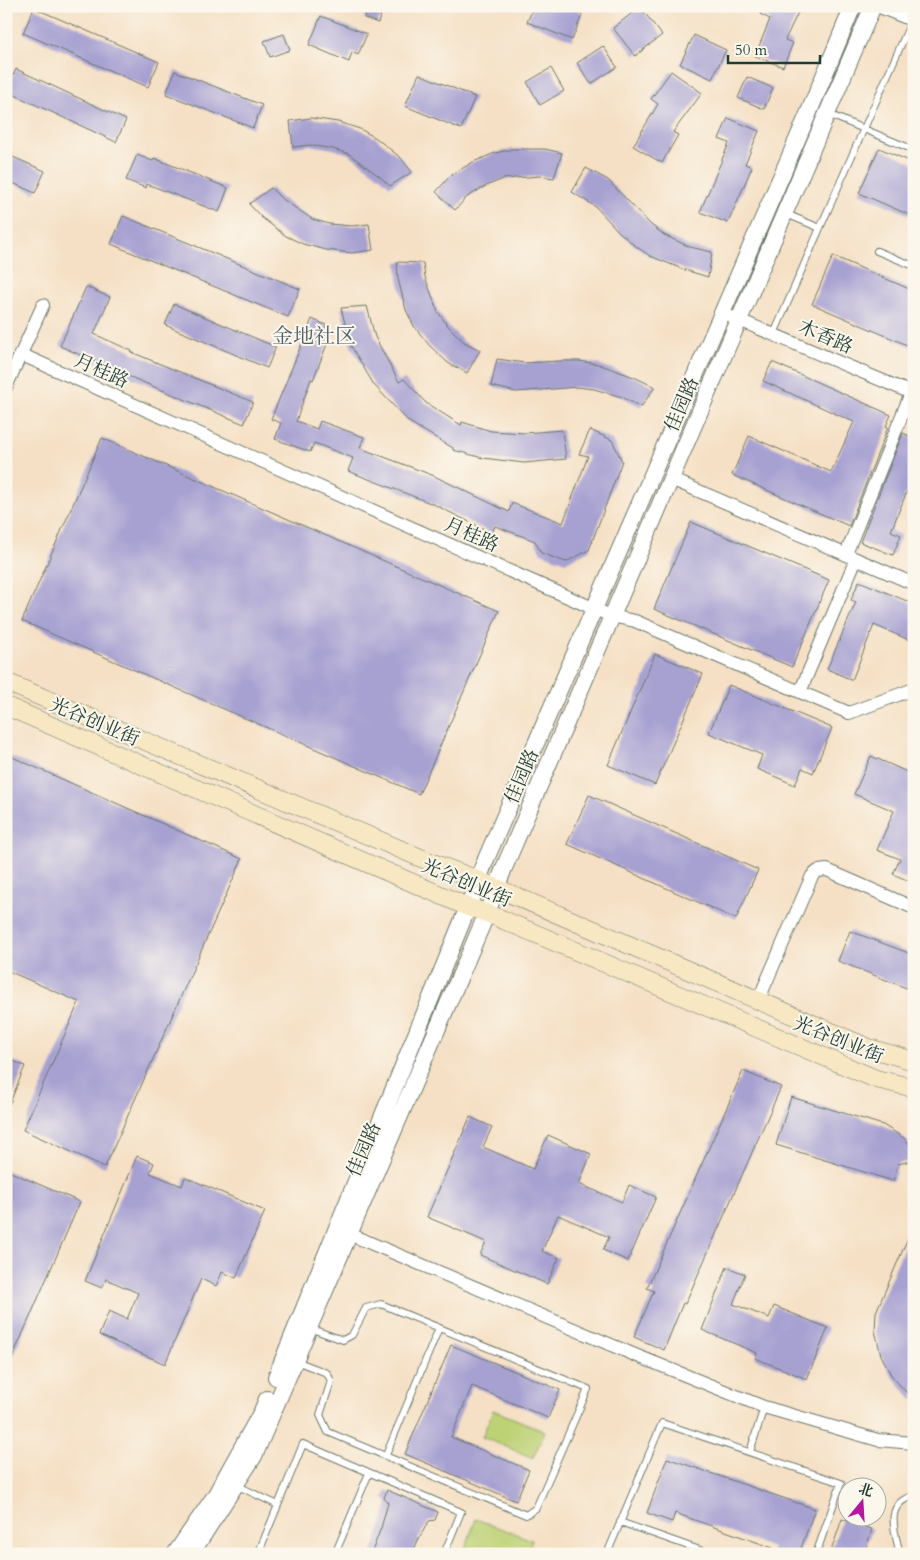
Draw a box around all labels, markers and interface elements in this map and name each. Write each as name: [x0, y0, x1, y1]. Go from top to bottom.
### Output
scale bar: [728, 32, 820, 64]
text: 50 m: [735, 40, 767, 60]
street label: 木香路: [794, 314, 857, 360]
district label: 金地社区: [272, 322, 356, 351]
street label: 月桂路: [70, 347, 133, 394]
street label: 佳园路: [659, 373, 705, 436]
street label: 月桂路: [440, 511, 503, 558]
street label: 光谷创业街: [46, 691, 143, 752]
street label: 佳园路: [499, 745, 545, 808]
street label: 光谷创业街: [418, 852, 515, 913]
street label: 光谷创业街: [790, 1010, 888, 1070]
street label: 佳园路: [341, 1118, 387, 1181]
north arrow: [838, 1478, 888, 1528]
text: 北: [856, 1479, 875, 1501]

